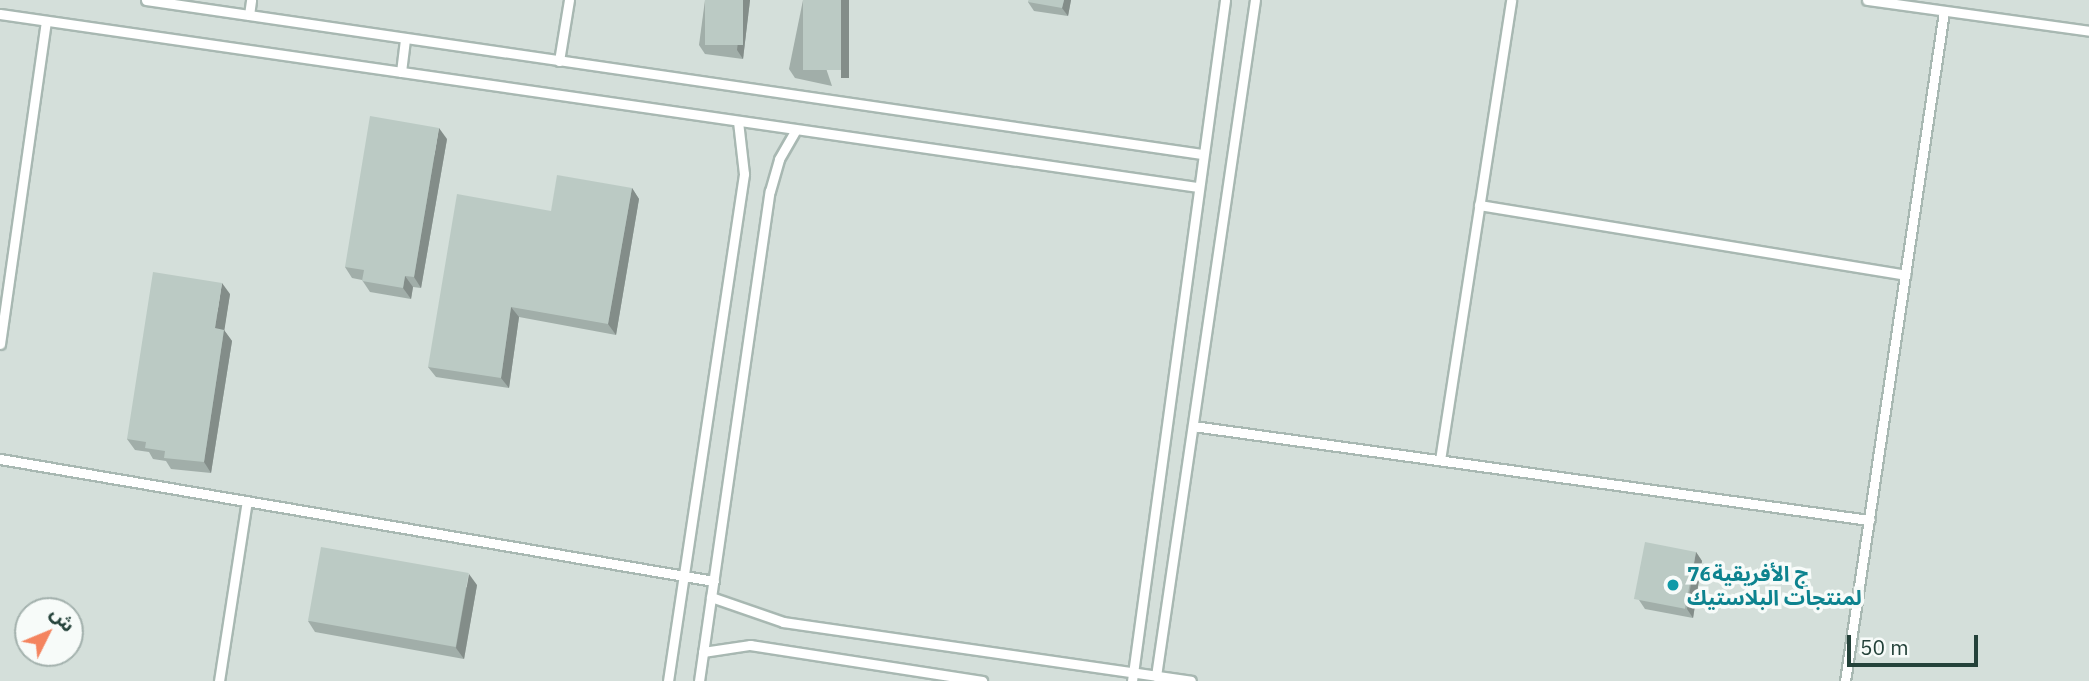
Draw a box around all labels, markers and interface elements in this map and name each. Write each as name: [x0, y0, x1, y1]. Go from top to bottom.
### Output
place label: 76ج الأفريقية لمنتجات البلاستيك: [1687, 560, 1862, 610]
marker: 76ج الأفريقية لمنتجات البلاستيك: [1665, 577, 1681, 593]
north arrow: [14, 597, 84, 667]
text: ش: [45, 601, 81, 637]
scale bar: [1851, 622, 1982, 666]
text: 50 m: [1860, 633, 1909, 661]

